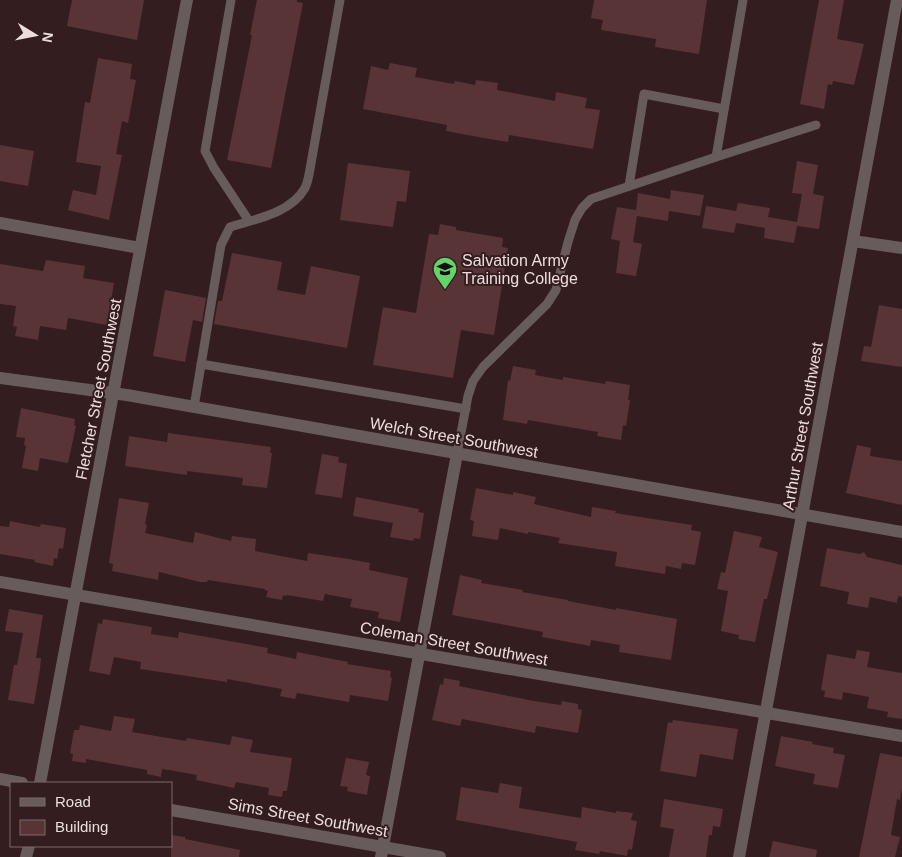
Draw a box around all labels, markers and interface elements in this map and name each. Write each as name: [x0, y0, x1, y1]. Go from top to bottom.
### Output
north arrow: [10, 10, 60, 60]
text: N: [39, 31, 57, 44]
place label: Salvation Army Training College: [462, 252, 578, 287]
school or university icon: Salvation Army Training College: [432, 256, 458, 290]
street label: Fletcher Street Southwest: [73, 297, 125, 481]
street label: Arthur Street Southwest: [779, 340, 826, 511]
street label: Welch Street Southwest: [369, 414, 540, 461]
street label: Coleman Street Southwest: [359, 619, 550, 668]
legend: [10, 782, 172, 847]
text: Road: [55, 793, 91, 810]
street label: Sims Street Southwest: [227, 795, 390, 840]
text: Building: [55, 818, 108, 835]

